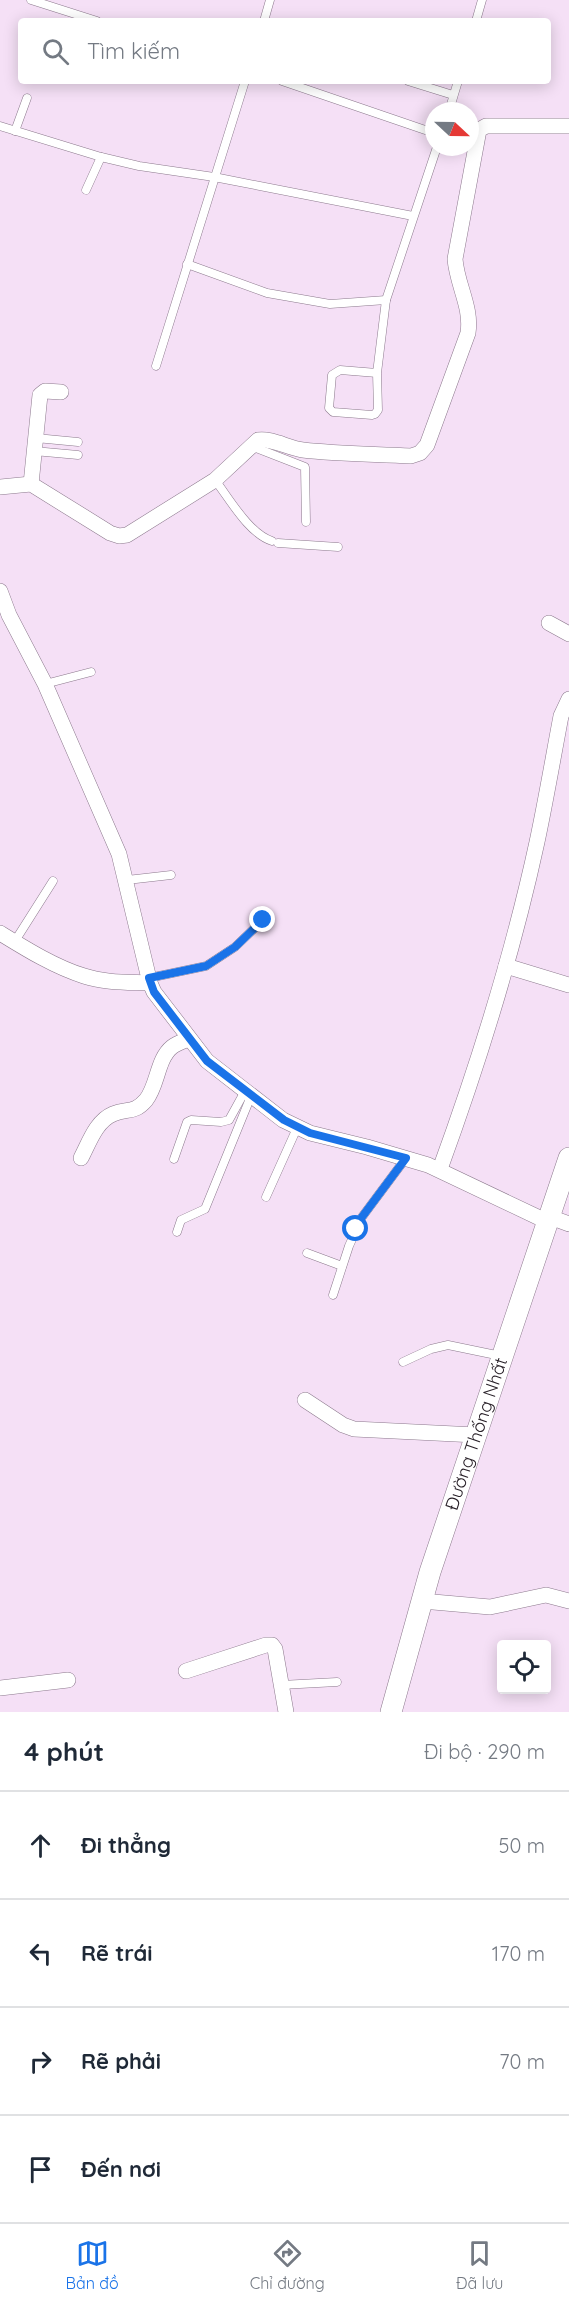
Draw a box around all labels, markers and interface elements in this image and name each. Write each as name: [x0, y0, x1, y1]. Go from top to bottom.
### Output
search box: [18, 18, 551, 84]
icon: search: [39, 35, 72, 68]
text: Tìm kiếm: [87, 37, 180, 65]
north arrow: [425, 102, 479, 156]
route end: [249, 906, 275, 932]
route start: [342, 1215, 368, 1241]
street label: Đường Thống Nhất: [440, 1354, 512, 1513]
map controls: [497, 1640, 551, 1694]
button: locate: [497, 1640, 551, 1694]
text: 4 phút: [24, 1735, 104, 1768]
text: Đi bộ · 290 m: [424, 1739, 545, 1764]
icon: ahead: [24, 1829, 57, 1862]
text: Đi thẳng: [81, 1831, 171, 1859]
text: 50 m: [499, 1833, 545, 1858]
icon: left: [24, 1937, 57, 1970]
text: Rẽ trái: [81, 1939, 152, 1967]
text: 170 m: [492, 1941, 545, 1966]
icon: right: [24, 2045, 57, 2078]
text: Rẽ phải: [81, 2047, 161, 2075]
text: 70 m: [499, 2049, 545, 2074]
icon: arrive: [24, 2153, 57, 2186]
text: Đến nơi: [81, 2155, 161, 2183]
tab: Bản đồ: [66, 2237, 119, 2293]
tab: Chỉ đường: [250, 2237, 325, 2293]
tab: Đã lưu: [456, 2237, 503, 2293]

